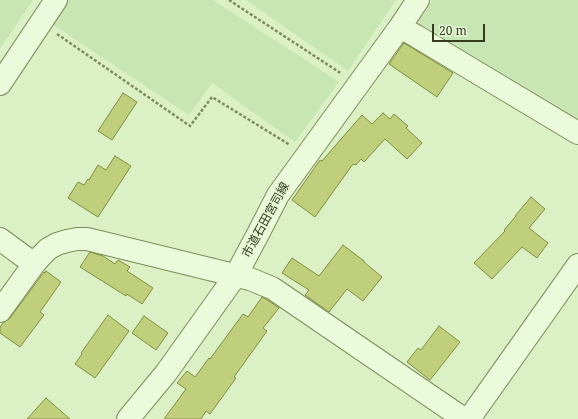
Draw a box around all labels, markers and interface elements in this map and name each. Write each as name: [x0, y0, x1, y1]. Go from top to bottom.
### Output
scale bar: [434, 16, 487, 42]
text: 20 m: [439, 22, 467, 39]
street label: 市道石田宮司線: [239, 180, 293, 260]

